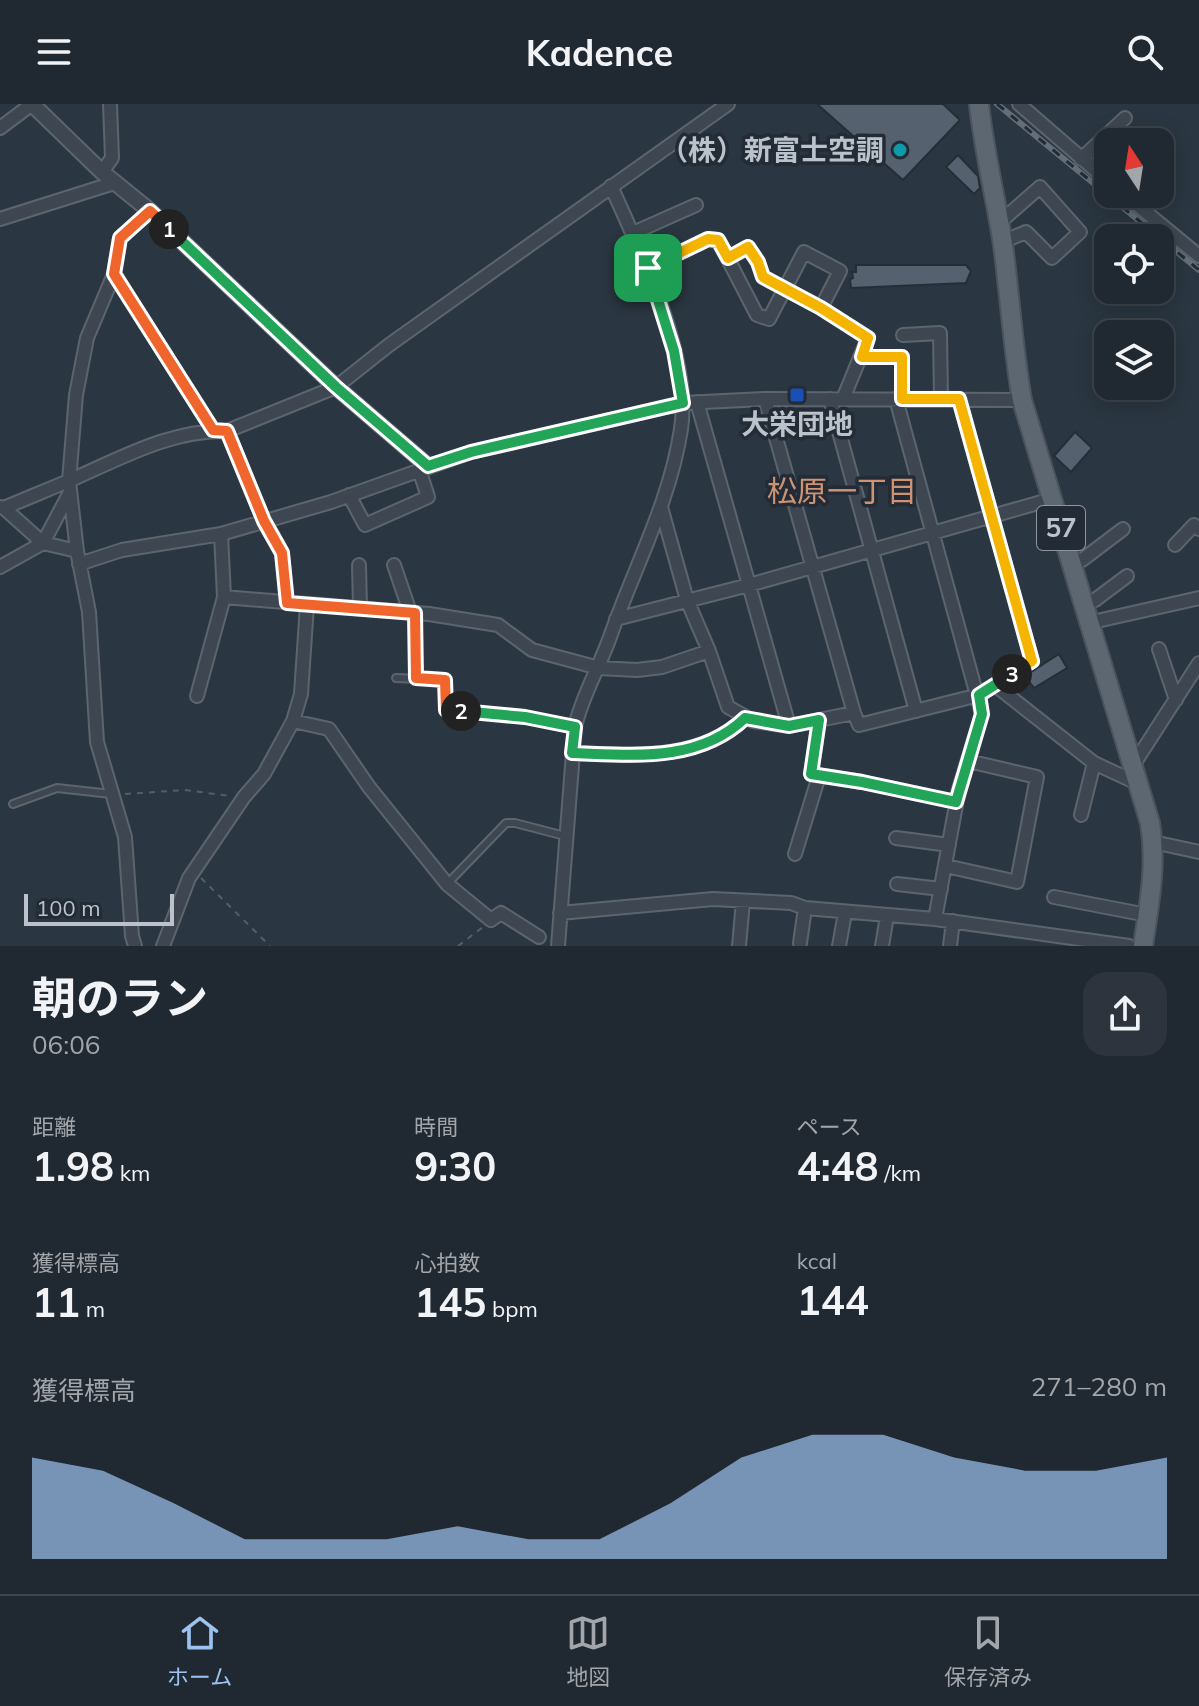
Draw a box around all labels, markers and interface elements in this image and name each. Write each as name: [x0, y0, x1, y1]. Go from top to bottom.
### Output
icon: menu: [32, 30, 76, 74]
text: Kadence: [526, 30, 673, 75]
icon: search: [1123, 30, 1167, 74]
north arrow: [1094, 128, 1174, 208]
map controls: [1094, 128, 1174, 400]
place label: （株）新富士空調: [660, 132, 884, 167]
marker: （株）新富士空調: [891, 141, 909, 159]
pin: 1: [149, 209, 189, 249]
text: 1: [162, 215, 176, 243]
button: locate: [1094, 224, 1174, 304]
pin: [614, 234, 682, 302]
icon: arrive: [626, 246, 670, 290]
button: layers: [1094, 320, 1174, 400]
marker: 大栄団地: [788, 386, 806, 404]
place label: 大栄団地: [741, 406, 853, 441]
district label: 松原一丁目: [767, 472, 917, 510]
road number: 57: [1037, 506, 1085, 550]
pin: 3: [992, 654, 1032, 694]
text: 3: [1005, 660, 1019, 688]
pin: 2: [441, 691, 481, 731]
text: 2: [454, 697, 468, 725]
scale bar: [24, 890, 174, 926]
text: 100 m: [36, 894, 101, 922]
text: 朝のラン: [32, 970, 208, 1025]
button: share: [1083, 972, 1167, 1056]
text: 06:06: [32, 1028, 100, 1061]
text: 距離: [32, 1113, 76, 1141]
text: 時間: [414, 1113, 458, 1141]
text: ペース: [797, 1113, 862, 1141]
text: 1.98: [32, 1141, 114, 1191]
text: 9:30: [414, 1141, 496, 1191]
text: 4:48: [797, 1141, 879, 1191]
text: km: [114, 1159, 150, 1187]
text: /km: [879, 1159, 921, 1187]
text: kcal: [797, 1247, 837, 1275]
text: 獲得標高: [32, 1249, 120, 1277]
text: 心拍数: [414, 1249, 480, 1277]
text: 144: [797, 1275, 869, 1325]
text: 11: [32, 1277, 80, 1327]
text: 145: [414, 1277, 486, 1327]
text: m: [80, 1295, 105, 1323]
text: bpm: [486, 1295, 538, 1323]
text: 271–280 m: [1031, 1370, 1167, 1403]
text: 獲得標高: [32, 1374, 136, 1407]
tab: ホーム: [167, 1611, 232, 1691]
tab: 地図: [566, 1611, 610, 1691]
tab: 保存済み: [944, 1611, 1032, 1691]

